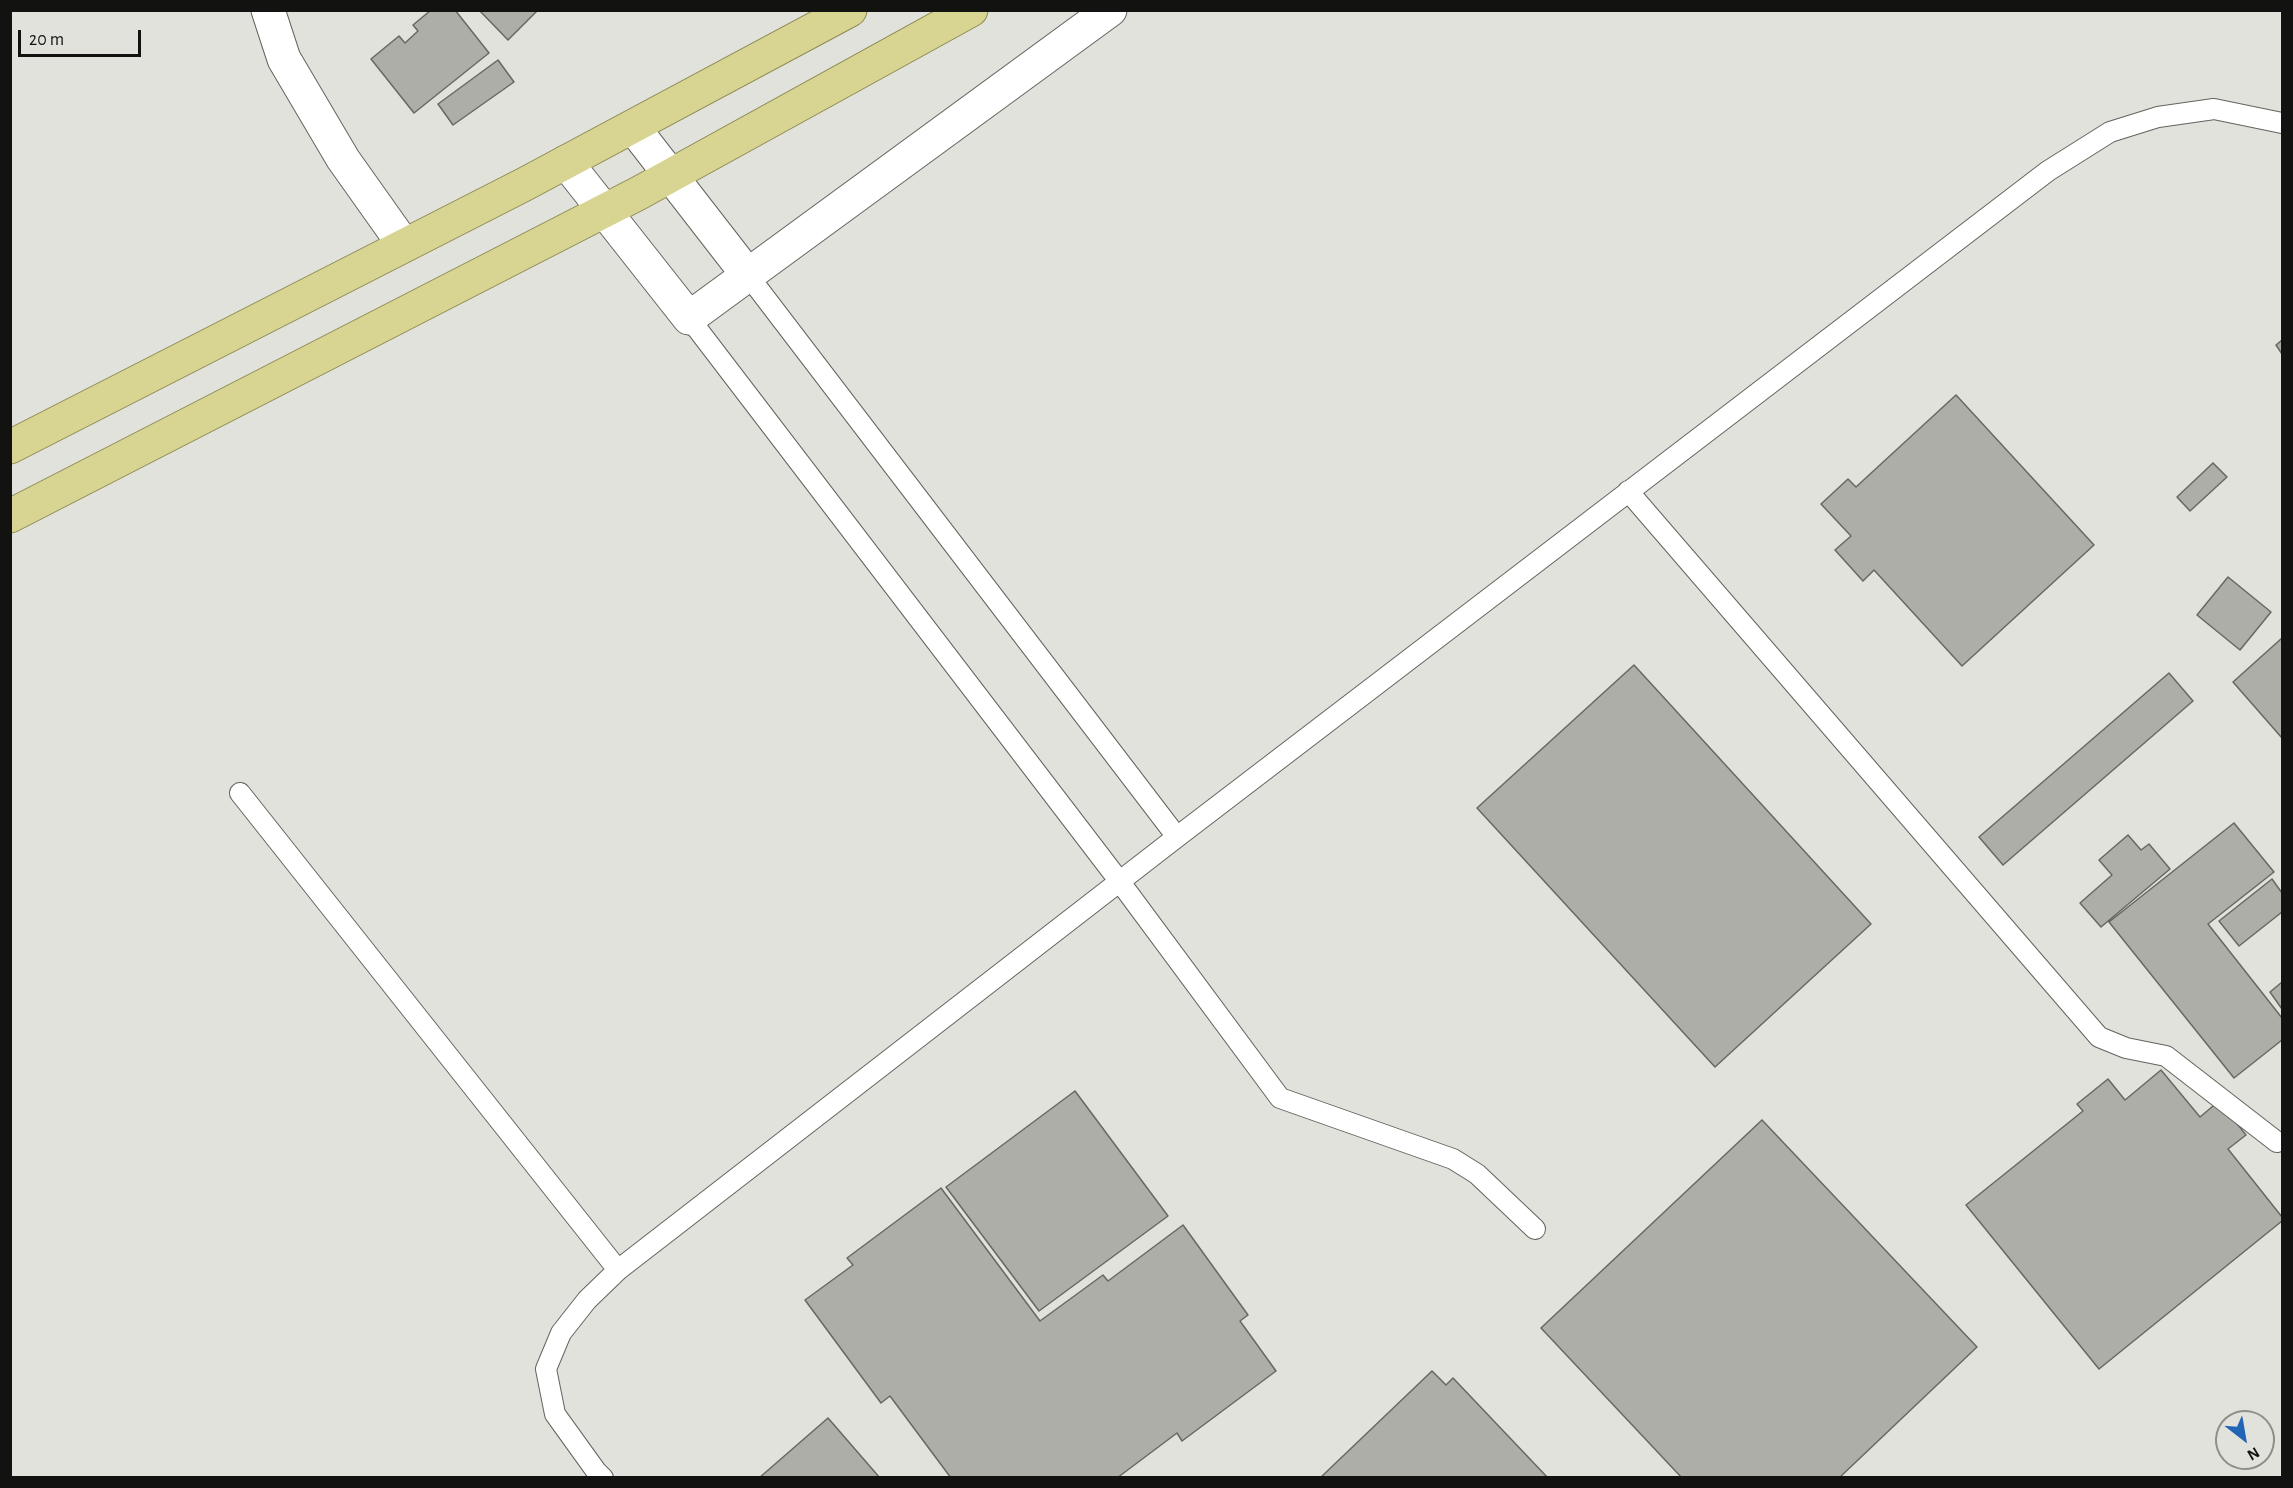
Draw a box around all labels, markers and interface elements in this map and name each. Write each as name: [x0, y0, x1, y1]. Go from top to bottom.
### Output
scale bar: [21, 18, 144, 56]
text: 20 m: [29, 31, 64, 49]
north arrow: [2215, 1410, 2275, 1470]
text: N: [2244, 1444, 2262, 1463]

